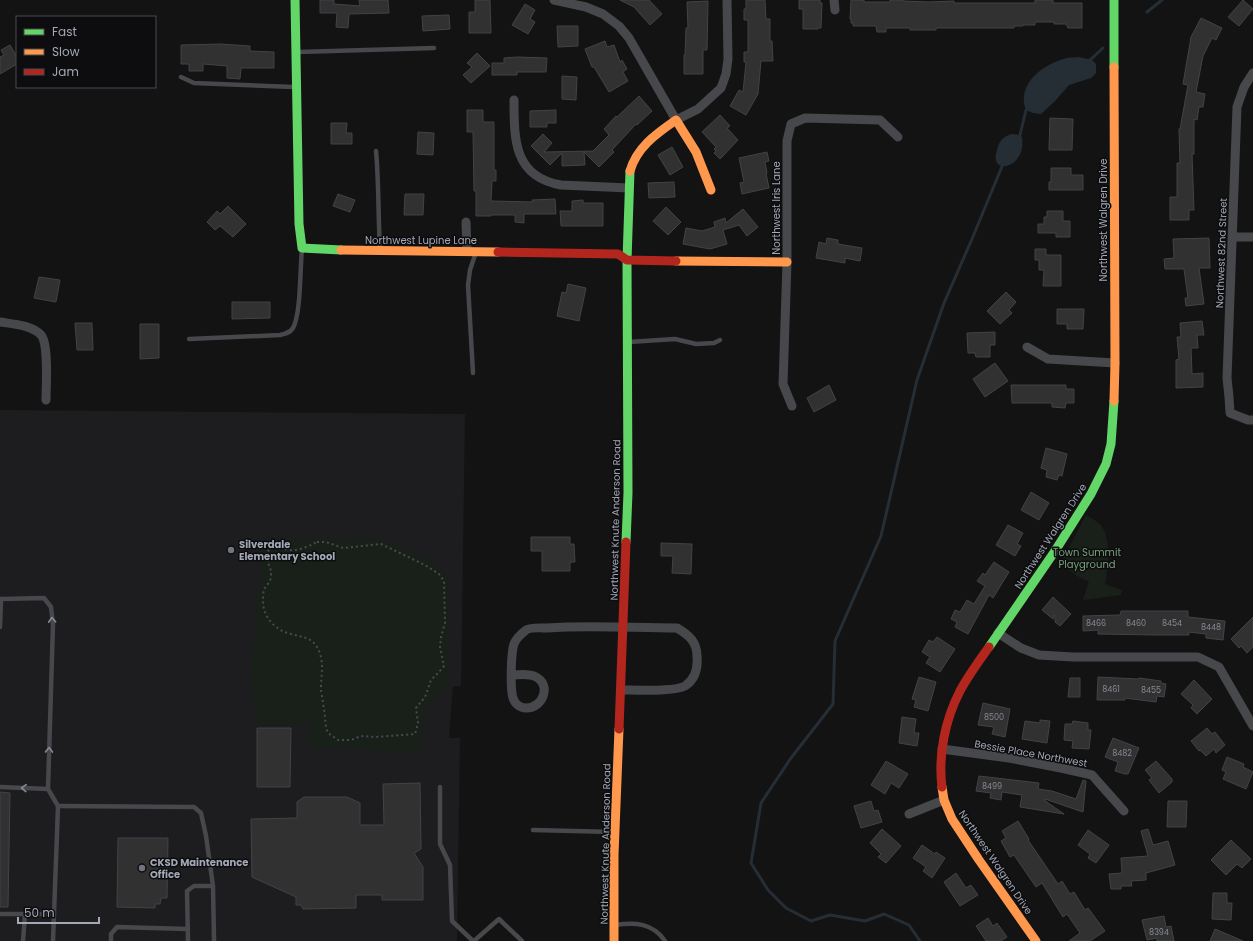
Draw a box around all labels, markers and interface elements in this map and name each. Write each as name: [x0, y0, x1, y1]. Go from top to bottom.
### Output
legend: [16, 16, 156, 88]
text: Fast: [52, 23, 77, 40]
text: Slow: [52, 43, 80, 60]
text: Jam: [52, 63, 79, 80]
street label: Northwest Walgren Drive: [1096, 159, 1111, 281]
street label: Northwest Iris Lane: [769, 161, 784, 255]
street label: Northwest 82nd Street: [1212, 197, 1231, 308]
street label: Northwest Lupine Lane: [365, 233, 477, 248]
street label: Northwest Knute Anderson Road: [607, 439, 624, 601]
street label: Northwest Walgren Drive: [1011, 481, 1090, 592]
place label: Silverdale Elementary School: [239, 537, 335, 564]
marker: Silverdale Elementary School: [226, 545, 236, 555]
park label: Town Summit Playground: [1053, 545, 1121, 572]
one-way arrow: [48, 617, 57, 623]
house number: 8466: [1086, 618, 1106, 629]
house number: 8460: [1126, 618, 1146, 629]
house number: 8454: [1162, 618, 1182, 629]
house number: 8448: [1201, 622, 1221, 633]
house number: 8461: [1102, 684, 1120, 695]
house number: 8455: [1141, 685, 1161, 696]
house number: 8500: [984, 712, 1004, 723]
street label: Bessie Place Northwest: [973, 736, 1089, 771]
one-way arrow: [45, 747, 53, 753]
house number: 8482: [1112, 748, 1132, 759]
street label: Northwest Knute Anderson Road: [597, 763, 614, 925]
house number: 8499: [982, 781, 1002, 792]
one-way arrow: [21, 783, 27, 792]
street label: Northwest Walgren Drive: [955, 807, 1036, 917]
place label: CKSD Maintenance Office: [150, 855, 249, 882]
marker: CKSD Maintenance Office: [137, 863, 147, 873]
scale bar: [18, 899, 99, 925]
text: 50 m: [24, 904, 55, 921]
house number: 8394: [1149, 927, 1169, 938]

